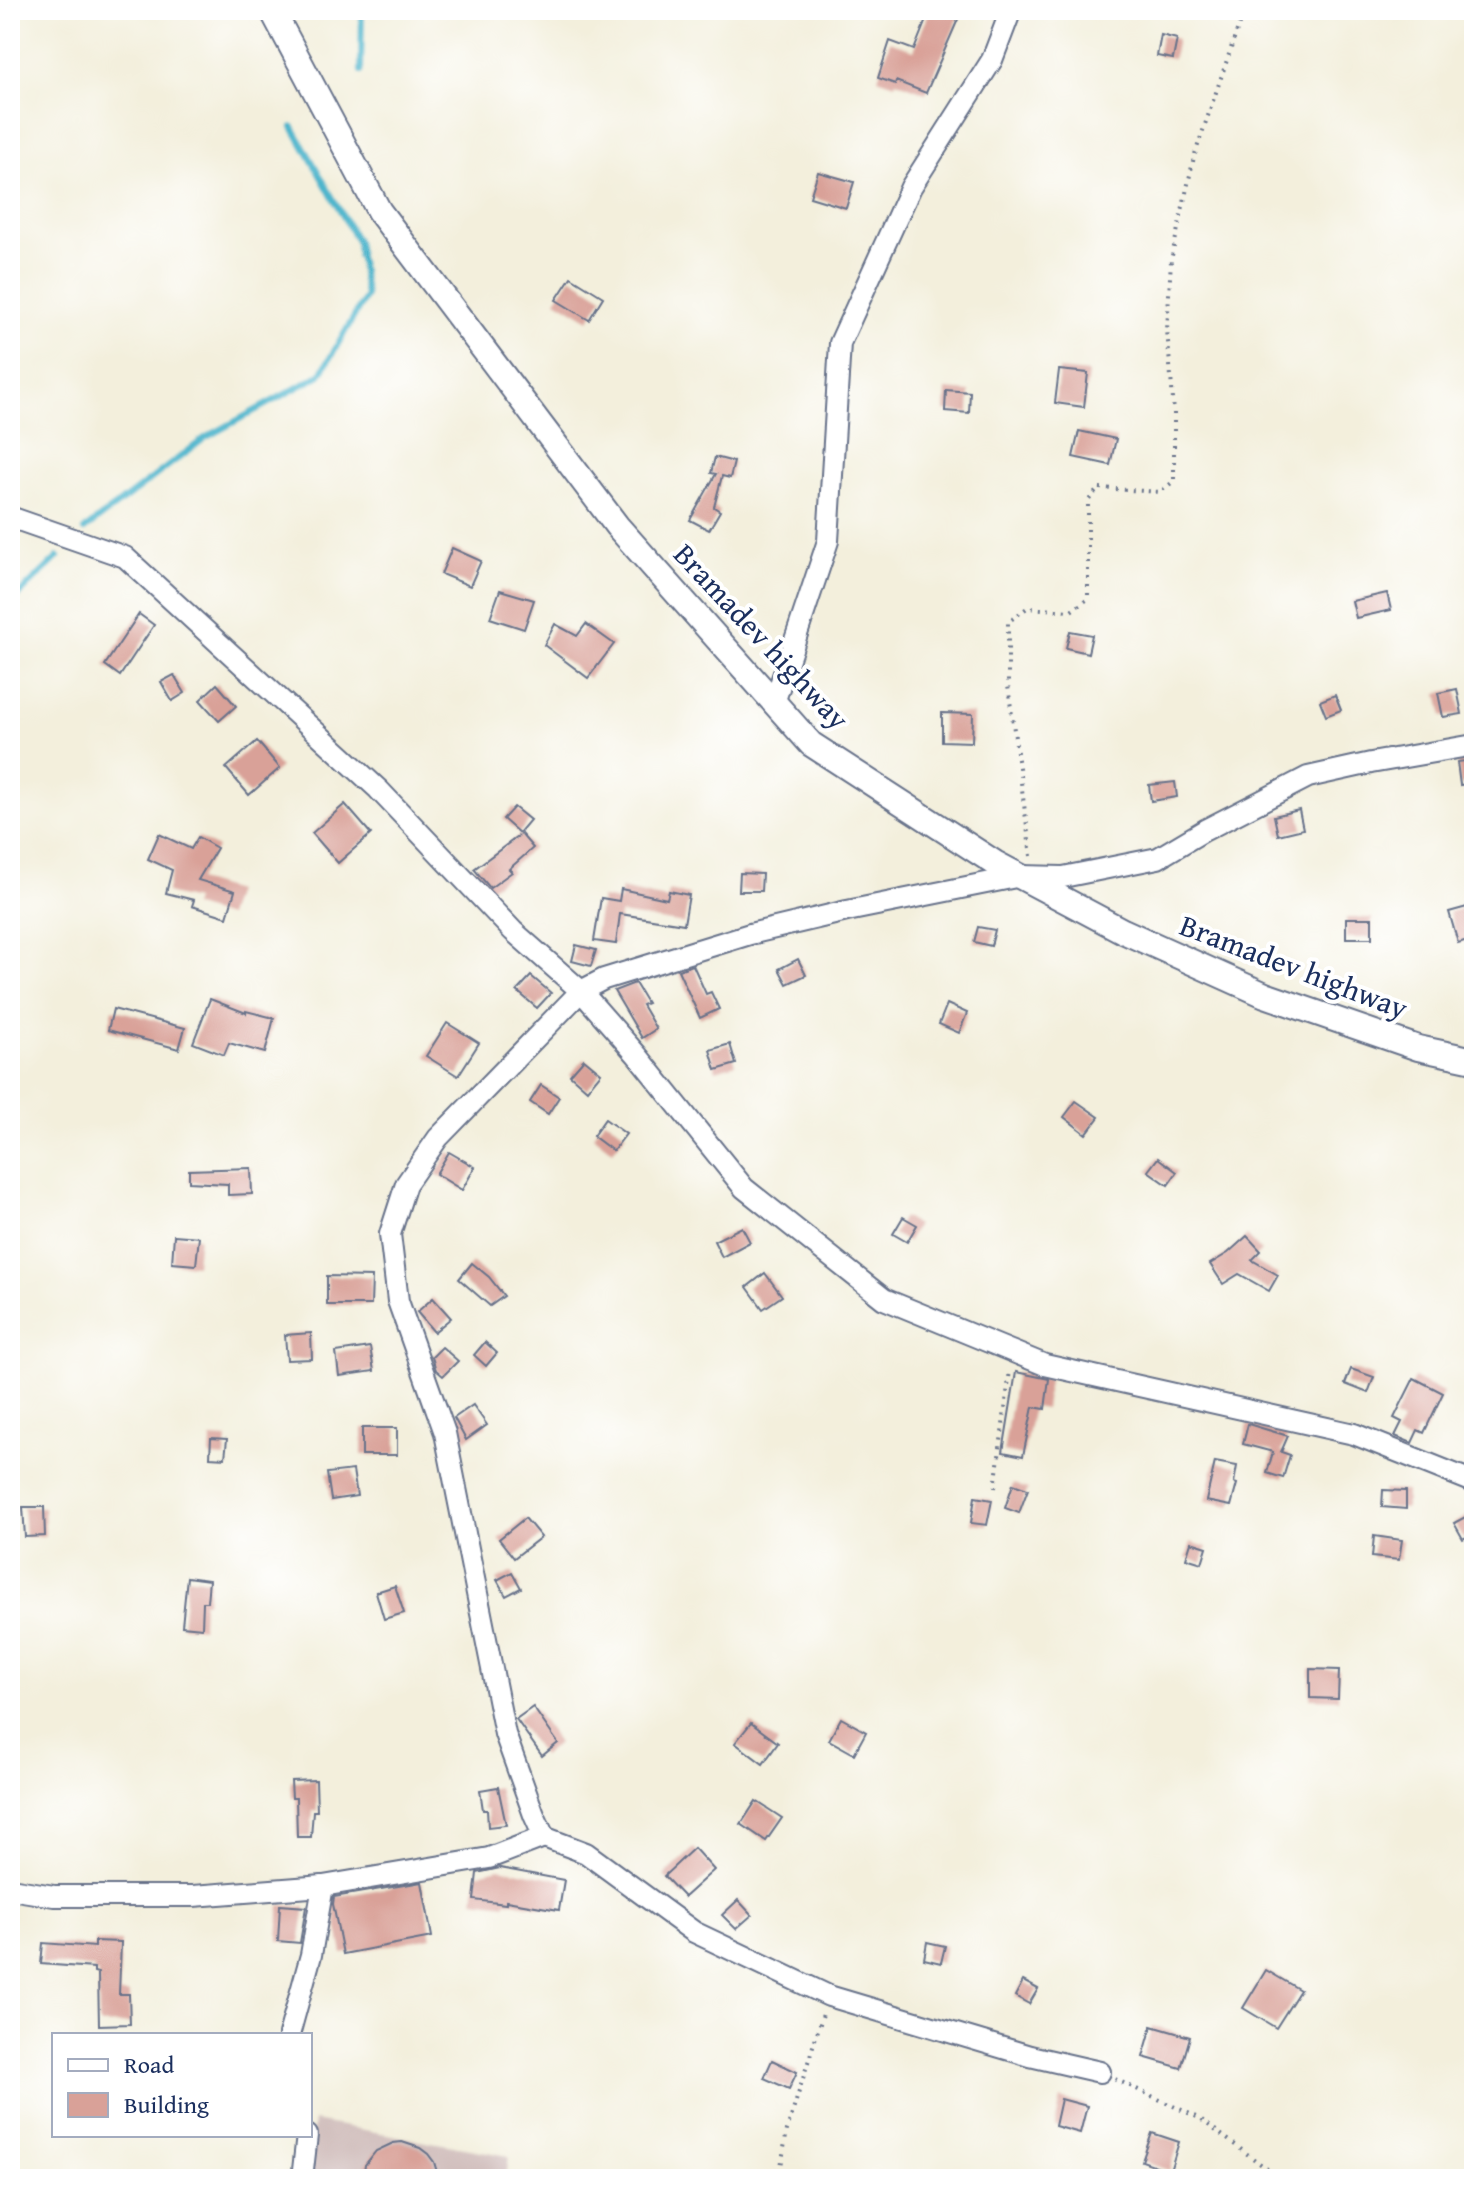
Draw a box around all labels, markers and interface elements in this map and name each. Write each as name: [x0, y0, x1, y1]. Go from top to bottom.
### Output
street label: Bramadev highway: [664, 533, 860, 739]
street label: Bramadev highway: [1174, 902, 1414, 1030]
legend: [52, 2033, 312, 2137]
text: Road: [124, 2047, 174, 2082]
text: Building: [124, 2087, 209, 2122]

